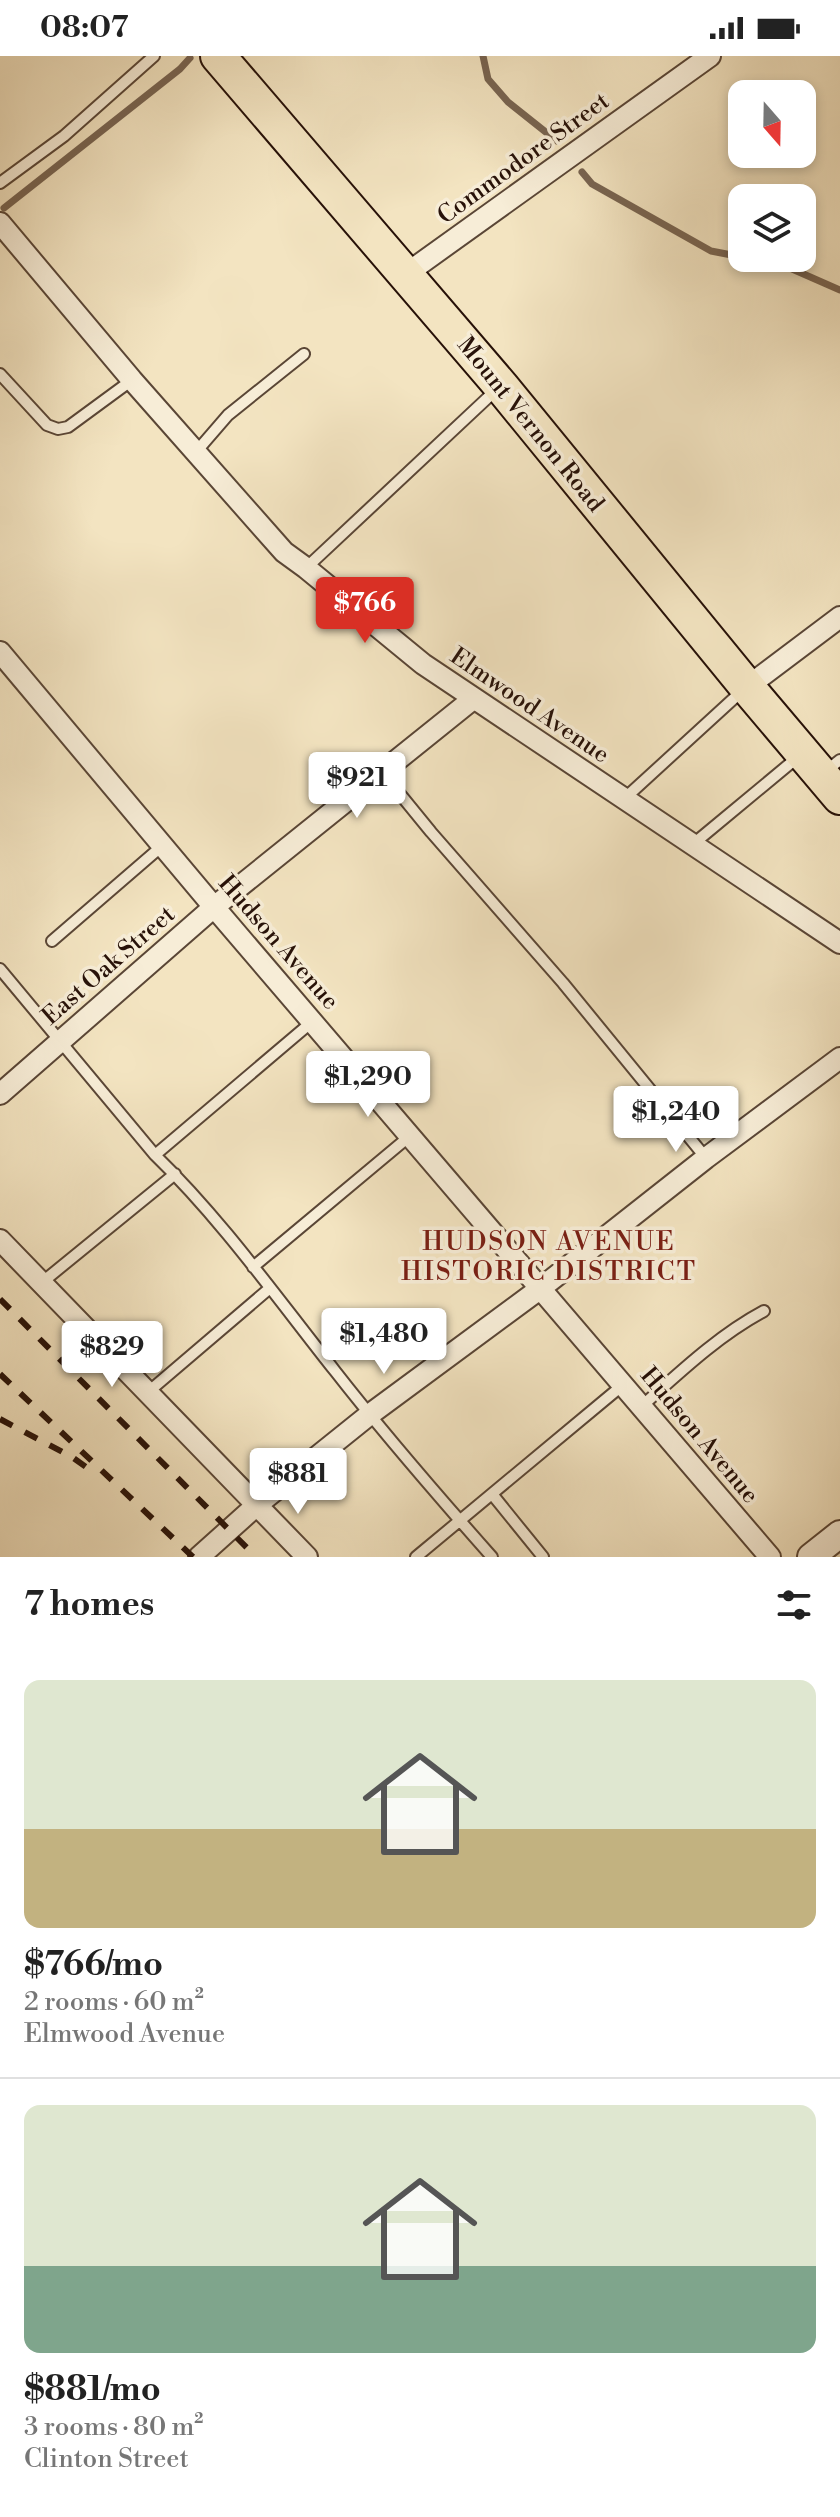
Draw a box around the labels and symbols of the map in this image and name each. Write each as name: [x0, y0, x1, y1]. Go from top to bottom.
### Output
north arrow: [728, 80, 816, 168]
street label: Commodore Street: [432, 86, 616, 231]
street label: Mount Vernon Road: [450, 331, 610, 519]
pin: $766: [318, 577, 412, 645]
street label: Elmwood Avenue: [444, 642, 615, 770]
pin: $921: [310, 752, 404, 820]
street label: Hudson Avenue: [212, 869, 345, 1016]
street label: East Oak Street: [36, 900, 182, 1032]
pin: $1,290: [303, 1051, 433, 1119]
pin: $1,240: [611, 1086, 741, 1154]
district label: HUDSON AVENUE HISTORIC DISTRICT: [401, 1226, 697, 1288]
pin: $1,480: [319, 1308, 449, 1376]
pin: $829: [65, 1321, 159, 1389]
street label: Hudson Avenue: [633, 1361, 765, 1510]
pin: $881: [251, 1448, 345, 1516]

